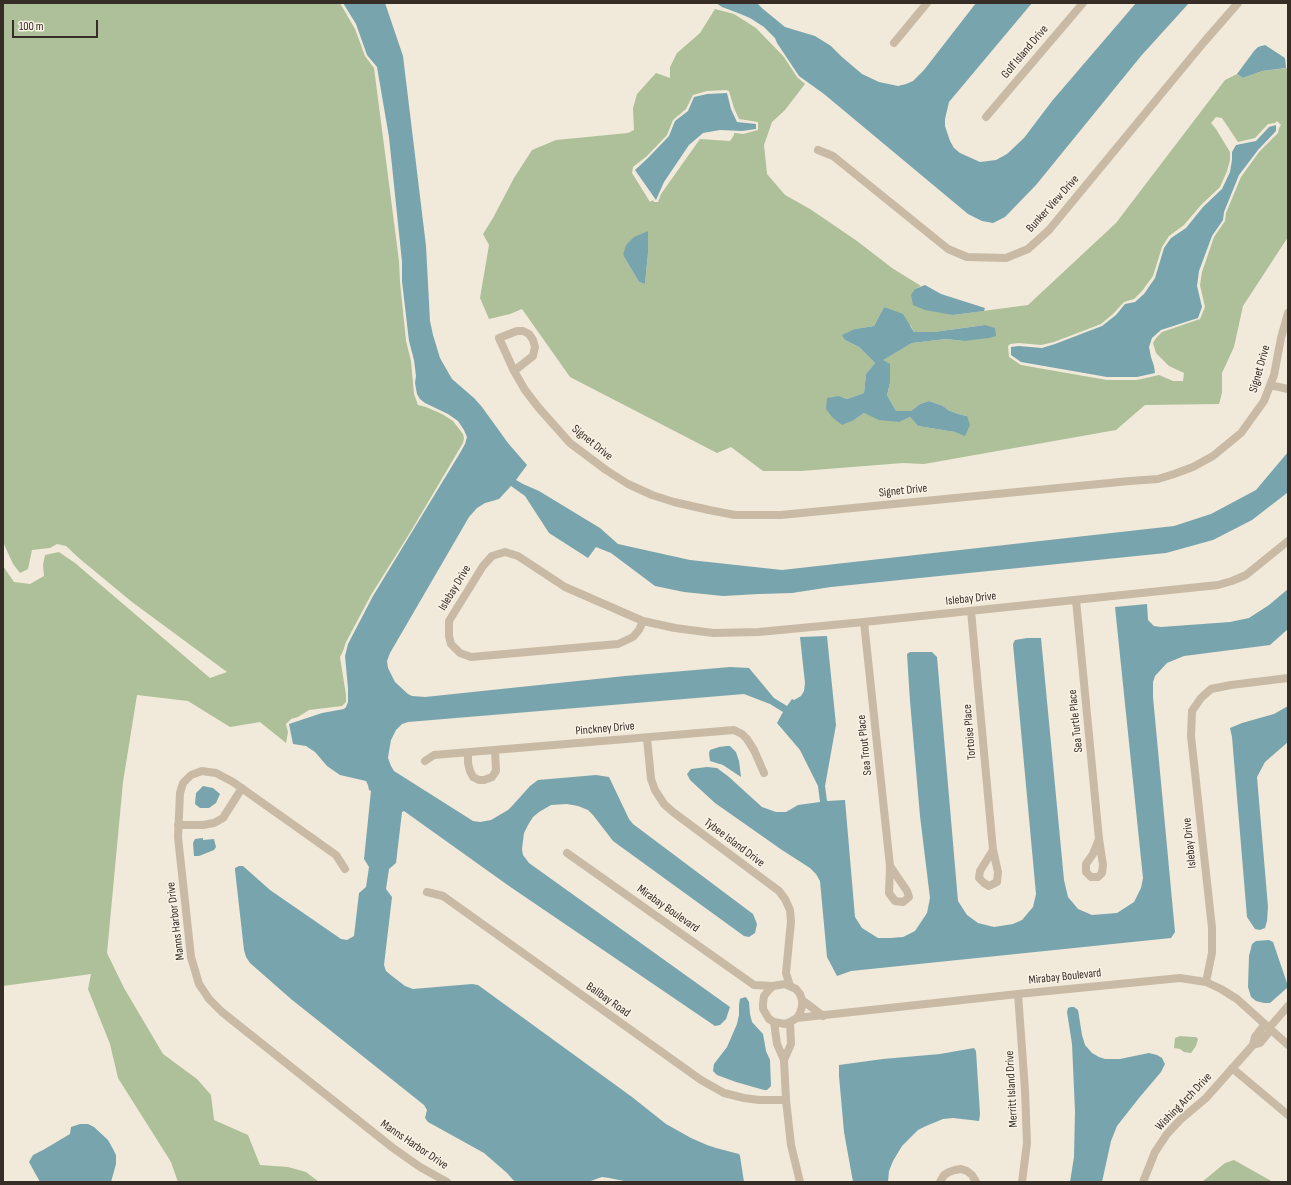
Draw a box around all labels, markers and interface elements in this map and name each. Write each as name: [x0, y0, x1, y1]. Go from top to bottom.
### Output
scale bar: [14, 12, 100, 38]
text: 100 m: [19, 19, 44, 34]
street label: Golf Island Drive: [999, 22, 1051, 82]
street label: Bunker View Drive: [1024, 172, 1082, 236]
street label: Signet Drive: [1246, 344, 1274, 394]
street label: Signet Drive: [569, 422, 615, 464]
street label: Signet Drive: [878, 481, 928, 501]
street label: Islebay Drive: [436, 563, 474, 613]
street label: Islebay Drive: [945, 589, 997, 609]
street label: Sea Turtle Place: [1066, 689, 1086, 753]
street label: Tortoise Place: [960, 704, 980, 760]
street label: Sea Trout Place: [855, 714, 875, 776]
street label: Pinckney Drive: [575, 719, 635, 739]
street label: Tybee Island Drive: [701, 816, 767, 870]
street label: Islebay Drive: [1180, 817, 1200, 869]
street label: Manns Harbor Drive: [164, 881, 188, 961]
street label: Mirabay Boulevard: [634, 882, 702, 936]
street label: Mirabay Boulevard: [1028, 966, 1102, 988]
street label: Balibay Road: [583, 980, 633, 1020]
street label: Merritt Island Drive: [1003, 1050, 1021, 1128]
street label: Wishing Arch Drive: [1153, 1070, 1215, 1134]
street label: Manns Harbor Drive: [377, 1117, 451, 1173]

